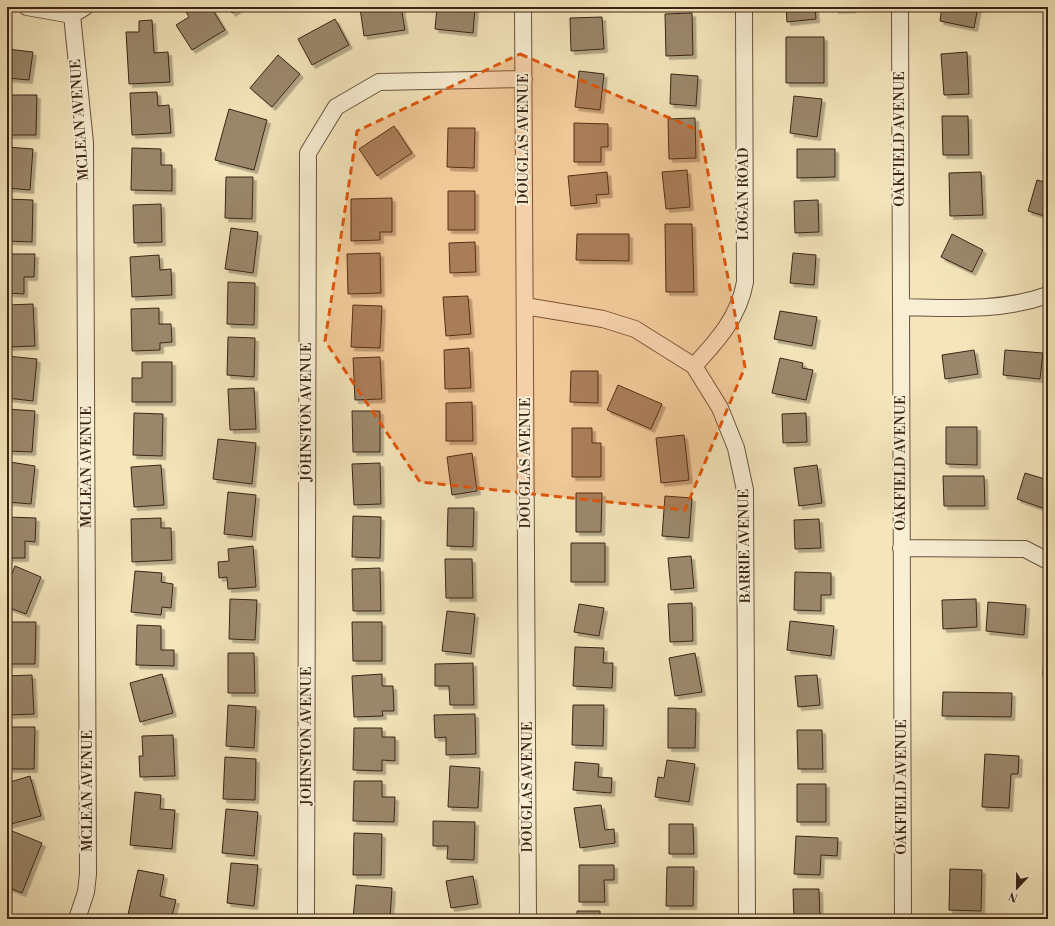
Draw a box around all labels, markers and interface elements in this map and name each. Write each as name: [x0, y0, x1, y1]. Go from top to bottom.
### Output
street label: MCLEAN AVENUE: [67, 59, 93, 181]
street label: OAKFIELD AVENUE: [891, 71, 909, 207]
street label: DOUGLAS AVENUE: [515, 74, 533, 204]
street label: LOGAN ROAD: [735, 147, 753, 241]
street label: JOHNSTON AVENUE: [298, 343, 316, 482]
street label: OAKFIELD AVENUE: [892, 395, 910, 531]
street label: DOUGLAS AVENUE: [517, 398, 535, 528]
street label: MCLEAN AVENUE: [78, 406, 96, 528]
street label: BARRIE AVENUE: [735, 489, 755, 604]
street label: JOHNSTON AVENUE: [298, 667, 316, 806]
street label: OAKFIELD AVENUE: [893, 719, 911, 855]
street label: DOUGLAS AVENUE: [519, 722, 537, 852]
street label: MCLEAN AVENUE: [79, 730, 97, 852]
north arrow: [997, 868, 1037, 908]
text: N: [1007, 888, 1020, 904]

